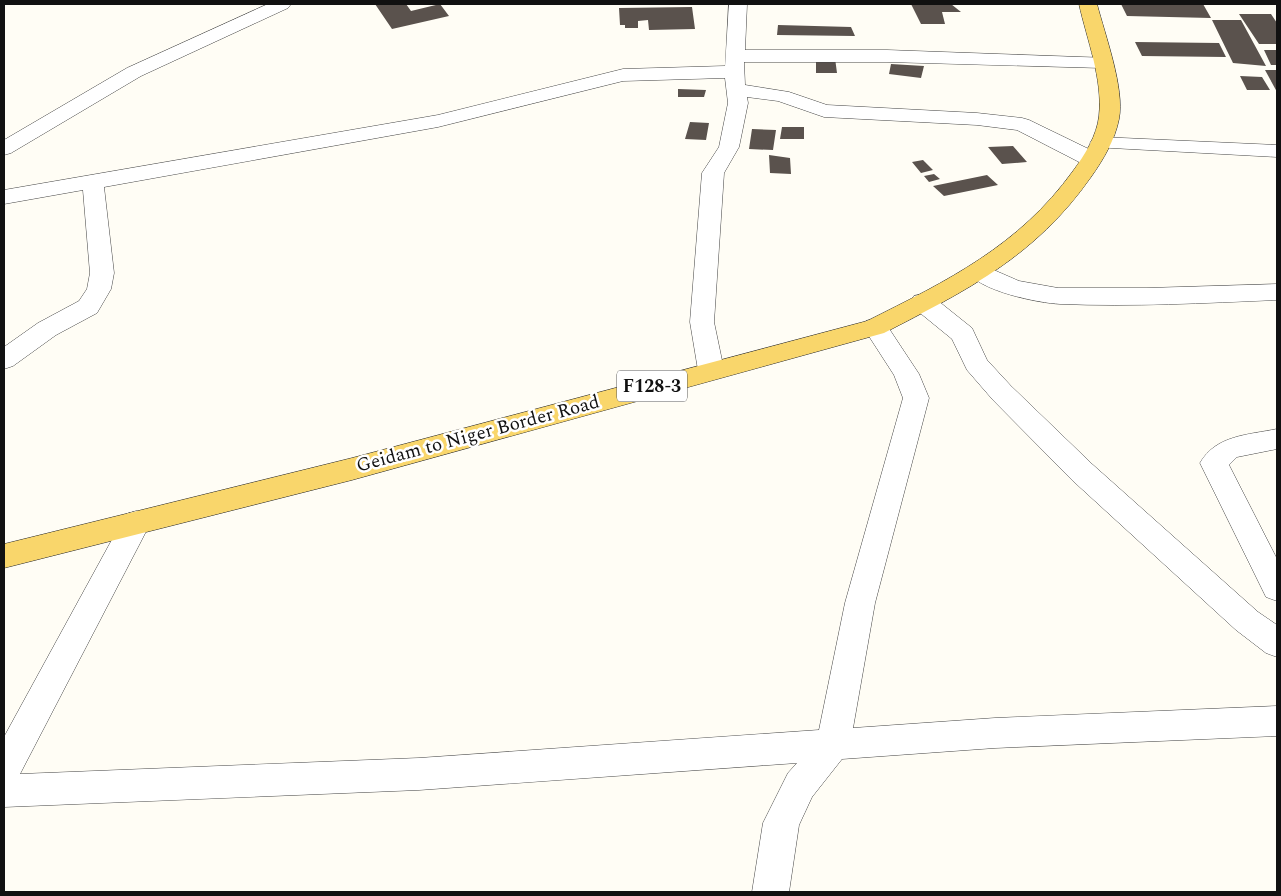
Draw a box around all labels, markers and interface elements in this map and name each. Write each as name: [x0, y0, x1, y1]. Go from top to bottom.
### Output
road number: F128-3: [617, 371, 687, 402]
street label: Geidam to Niger Border Road: [353, 388, 603, 480]

